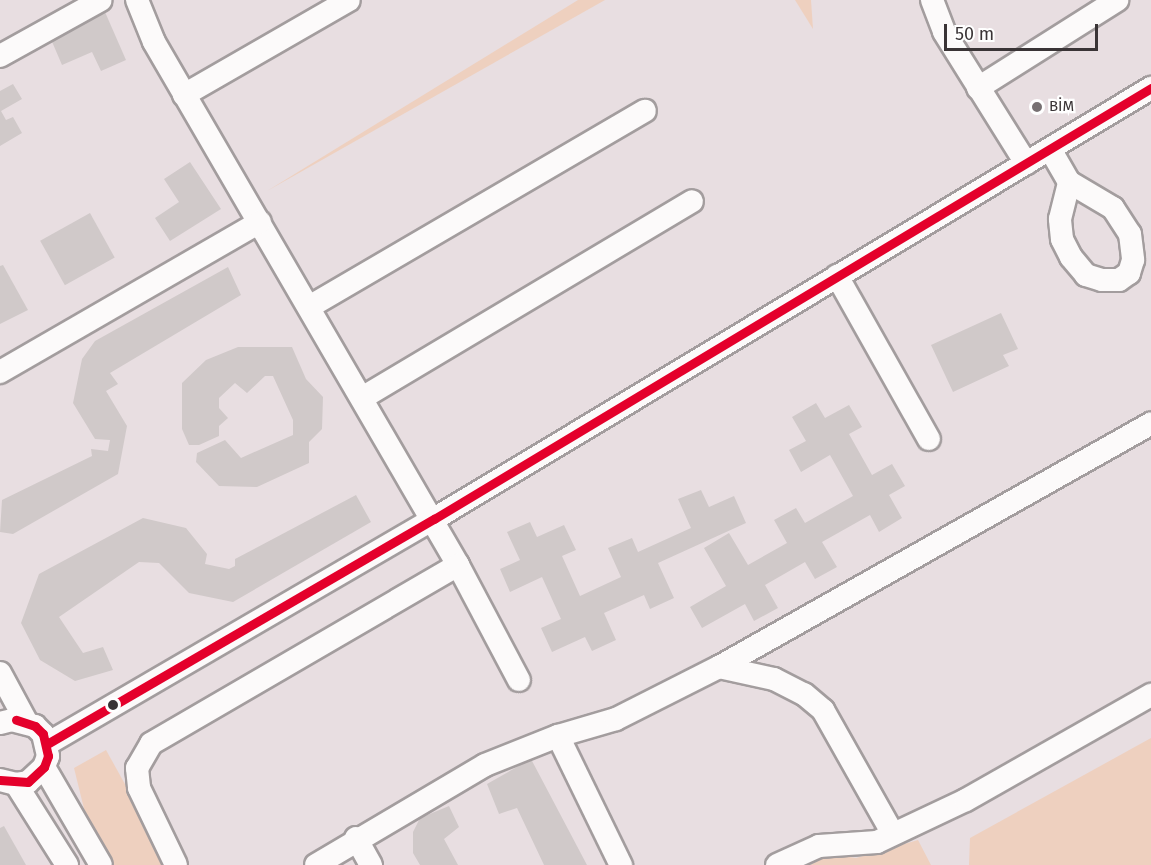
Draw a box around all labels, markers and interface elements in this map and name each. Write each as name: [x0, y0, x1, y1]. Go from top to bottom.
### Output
scale bar: [947, 12, 1102, 50]
text: 50 m: [955, 23, 994, 45]
place label: BİM: [1049, 98, 1074, 116]
marker: BİM: [1030, 100, 1044, 114]
unlabelled marker: [107, 699, 119, 711]

